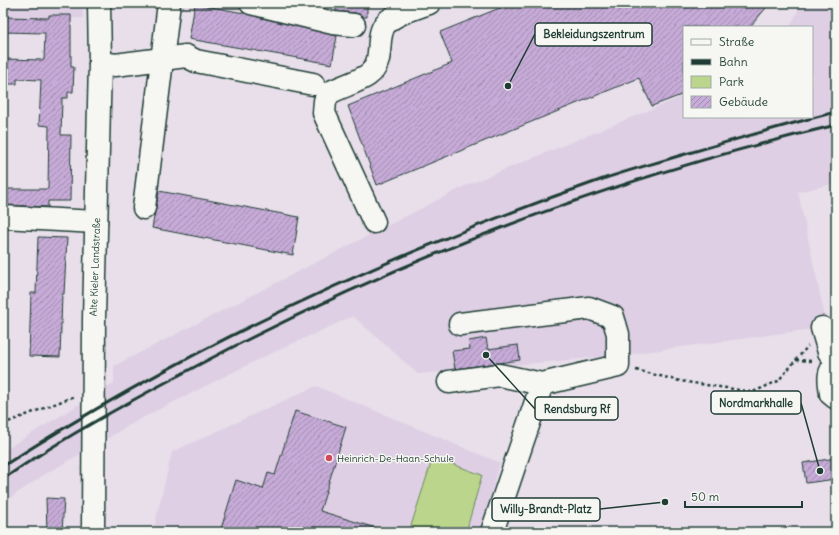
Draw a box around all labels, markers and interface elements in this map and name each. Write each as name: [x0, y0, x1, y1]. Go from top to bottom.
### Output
callout: Bekleidungszentrum: [535, 23, 652, 46]
legend: [683, 26, 813, 118]
text: Bekleidungszentrum: [543, 27, 645, 42]
text: Straße: [719, 34, 754, 49]
text: Bahn: [719, 54, 748, 69]
text: Park: [719, 74, 744, 89]
text: Gebäude: [719, 94, 768, 109]
street label: Alte Kieler Landstraße: [87, 217, 103, 317]
callout: Nordmarkhalle: [711, 391, 801, 414]
text: Nordmarkhalle: [719, 396, 793, 410]
callout: Rendsburg Rf: [535, 397, 618, 420]
text: Rendsburg Rf: [544, 402, 611, 417]
place label: Heinrich-De-Haan-Schule: [337, 452, 454, 465]
marker: Heinrich-De-Haan-Schule: [324, 453, 334, 463]
scale bar: [685, 483, 802, 509]
text: 50 m: [691, 489, 720, 504]
callout: Willy-Brandt-Platz: [492, 498, 600, 521]
text: Willy-Brandt-Platz: [500, 502, 592, 517]

